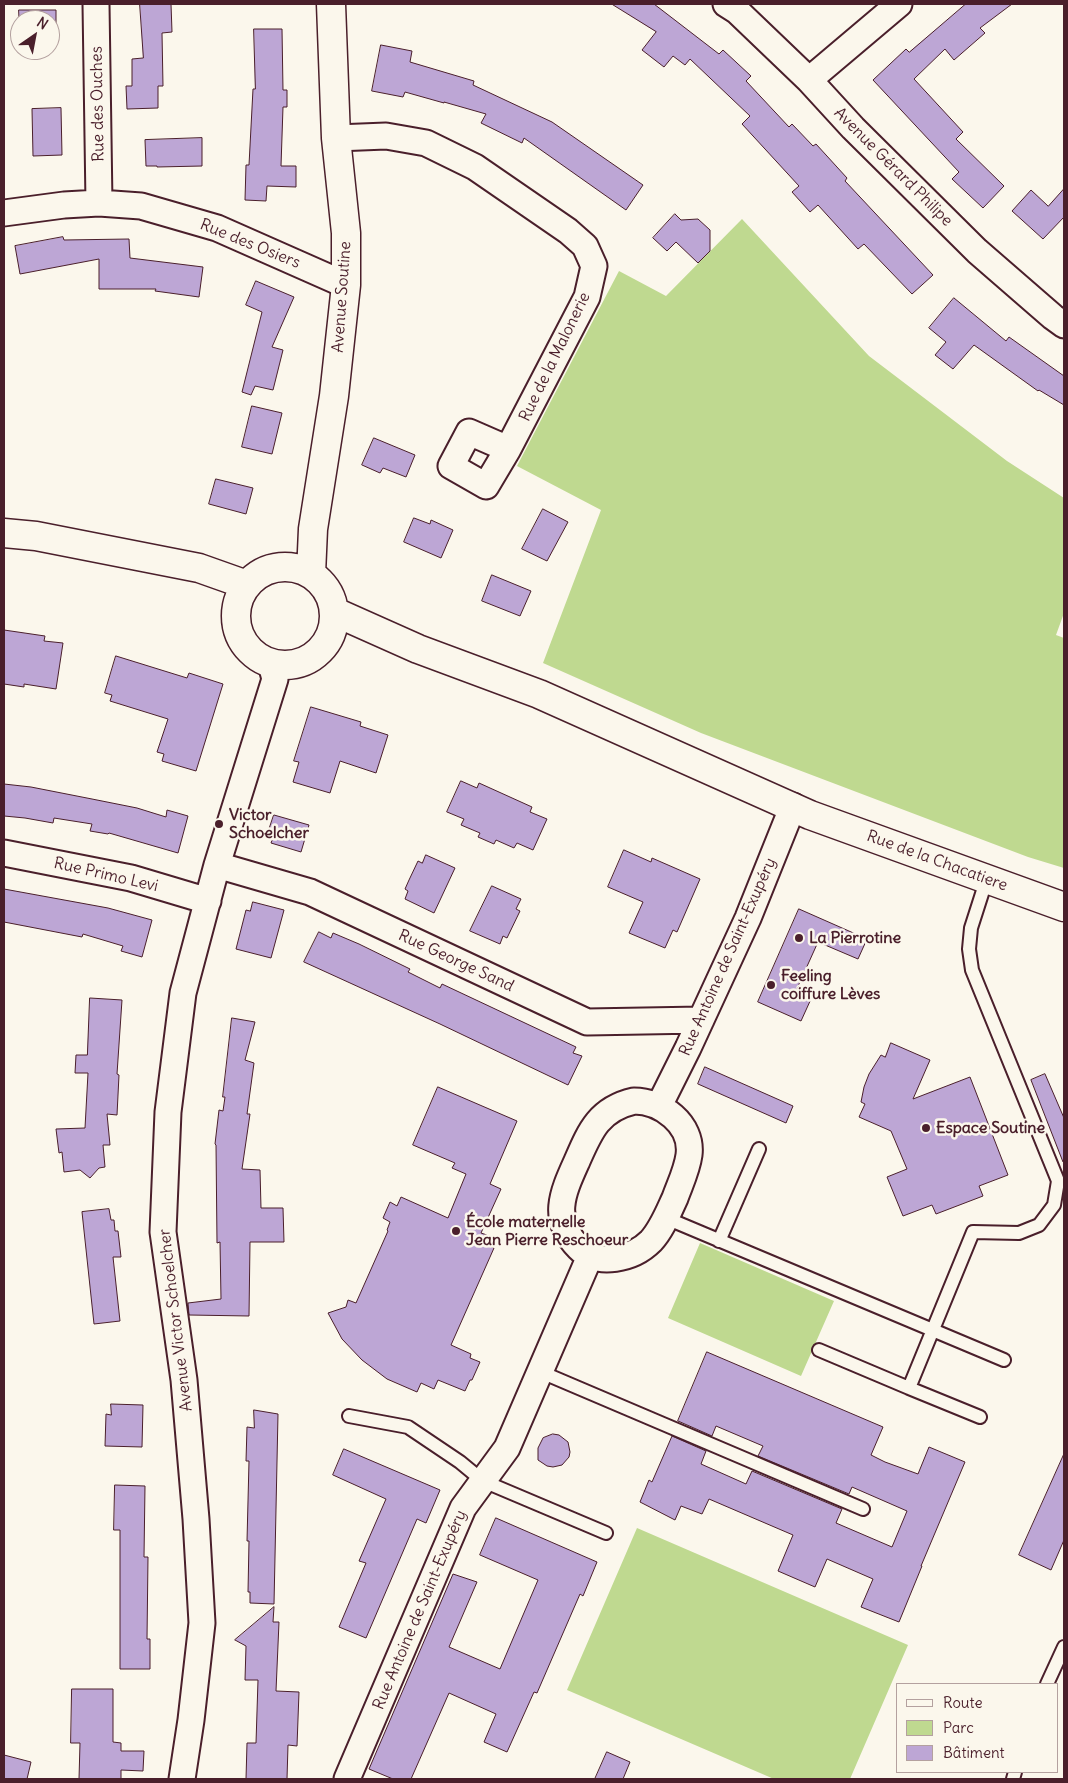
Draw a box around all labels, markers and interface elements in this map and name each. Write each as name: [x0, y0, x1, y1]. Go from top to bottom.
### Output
north arrow: [10, 10, 60, 60]
text: N: [34, 13, 52, 33]
street label: Rue des Ouches: [87, 46, 109, 162]
street label: Avenue Gérard Philipe: [830, 104, 956, 230]
street label: Rue des Osiers: [197, 215, 303, 273]
street label: Avenue Soutine: [329, 241, 355, 353]
street label: Rue de la Malonerie: [515, 289, 595, 425]
place label: Victor Schoelcher: [229, 805, 309, 843]
marker: Victor Schoelcher: [213, 818, 225, 830]
street label: Rue de la Chacatiere: [864, 827, 1010, 895]
street label: Rue Primo Levi: [52, 854, 160, 896]
street label: Rue Antoine de Saint-Exupéry: [675, 855, 781, 1059]
street label: Rue George Sand: [395, 926, 517, 996]
place label: La Pierrotine: [809, 928, 901, 948]
marker: La Pierrotine: [793, 932, 805, 944]
place label: Feeling coiffure Lèves: [781, 966, 880, 1004]
marker: Feeling coiffure Lèves: [765, 979, 777, 991]
place label: Espace Soutine: [936, 1118, 1045, 1138]
marker: Espace Soutine: [920, 1122, 932, 1134]
place label: École maternelle Jean Pierre Reschoeur: [466, 1212, 628, 1250]
marker: École maternelle Jean Pierre Reschoeur: [450, 1225, 462, 1237]
street label: Avenue Victor Schoelcher: [155, 1228, 197, 1412]
street label: Rue Antoine de Saint-Exupéry: [369, 1507, 471, 1713]
legend: [896, 1683, 1058, 1773]
text: Route: [943, 1693, 983, 1712]
text: Parc: [943, 1718, 974, 1737]
text: Bâtiment: [943, 1743, 1005, 1762]

